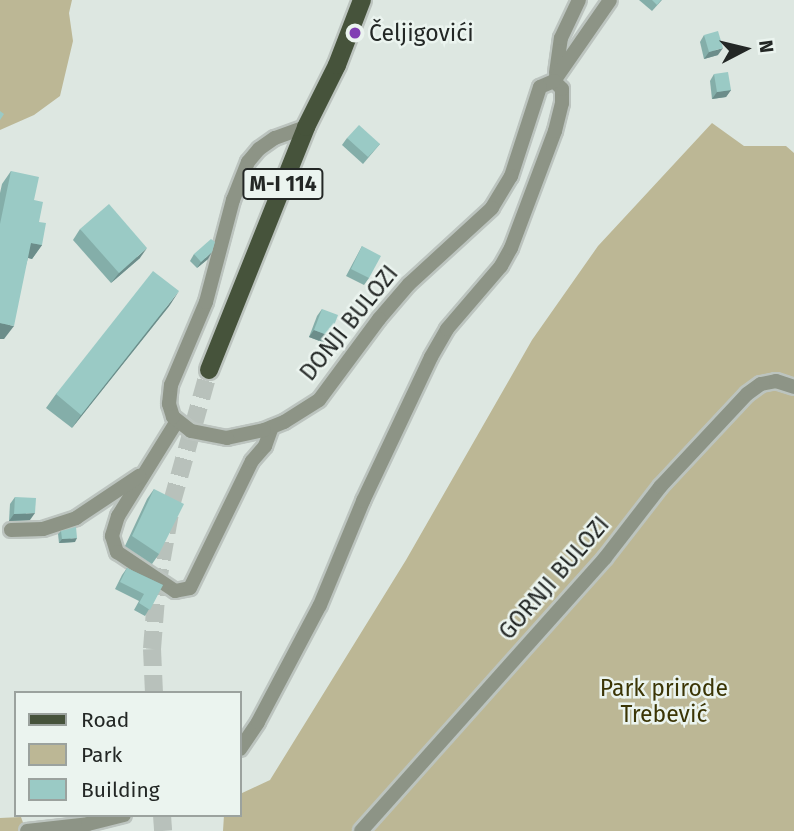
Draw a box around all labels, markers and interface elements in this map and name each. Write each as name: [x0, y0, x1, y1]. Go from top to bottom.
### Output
north arrow: [710, 14, 780, 84]
place label: Čeljigovići: [369, 19, 474, 47]
marker: Čeljigovići: [347, 25, 363, 41]
text: N: [754, 39, 779, 54]
road number: M-I 114: [241, 166, 325, 202]
street label: DONJI BULOZI: [294, 260, 404, 386]
street label: GORNJI BULOZI: [493, 511, 615, 645]
park label: Park prirode Trebević: [600, 674, 728, 728]
legend: [14, 691, 242, 817]
text: Road: [81, 707, 129, 733]
text: Park: [81, 742, 122, 768]
text: Building: [81, 777, 160, 803]

